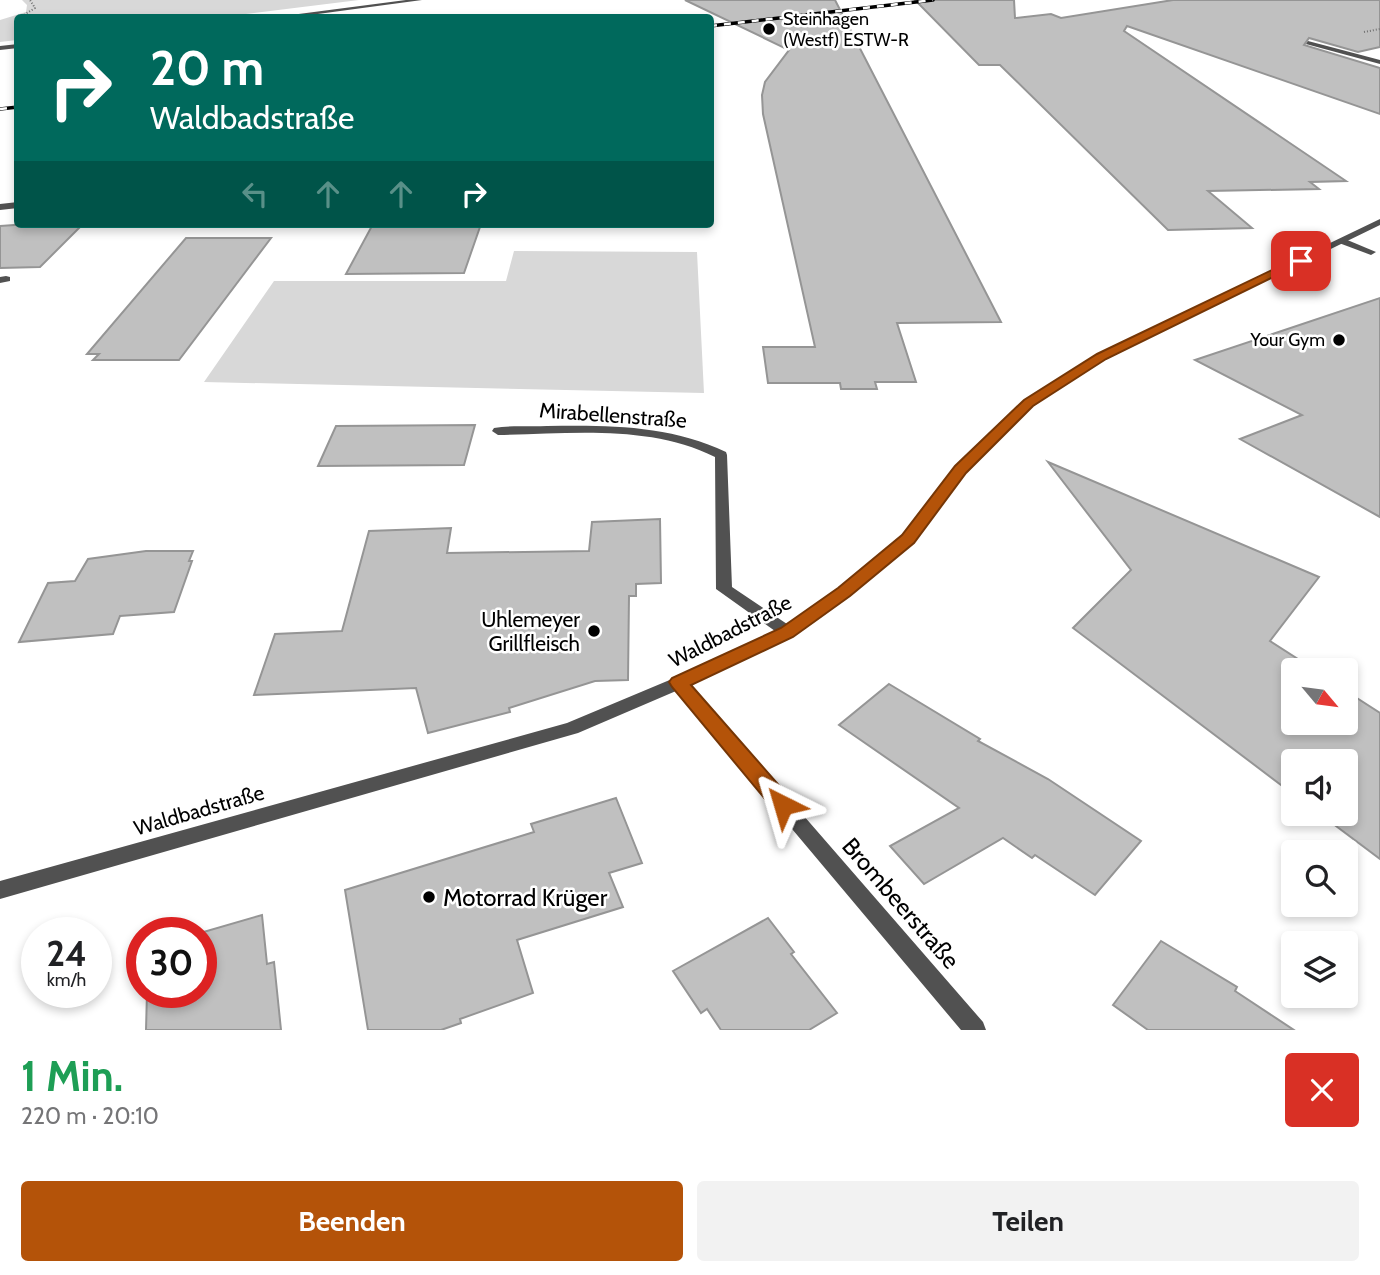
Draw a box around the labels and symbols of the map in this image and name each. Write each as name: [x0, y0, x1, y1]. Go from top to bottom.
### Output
place label: Steinhagen (Westf) ESTW-R: [783, 8, 909, 51]
marker: Steinhagen (Westf) ESTW-R: [761, 21, 777, 37]
pin: [1271, 231, 1331, 291]
place label: Your Gym: [1250, 329, 1325, 351]
marker: Your Gym: [1331, 332, 1347, 348]
street label: Mirabellenstraße: [538, 397, 688, 433]
street label: Waldbadstraße: [665, 589, 796, 673]
place label: Uhlemeyer Grillfleisch: [481, 607, 580, 656]
marker: Uhlemeyer Grillfleisch: [586, 623, 602, 639]
north arrow: [1281, 658, 1358, 735]
position arrow: [746, 768, 820, 842]
street label: Waldbadstraße: [131, 779, 267, 840]
street label: Brombeerstraße: [836, 832, 966, 974]
place label: Motorrad Krüger: [443, 883, 608, 912]
marker: Motorrad Krüger: [421, 889, 437, 905]
speed limit sign: 30: [126, 917, 217, 1008]

